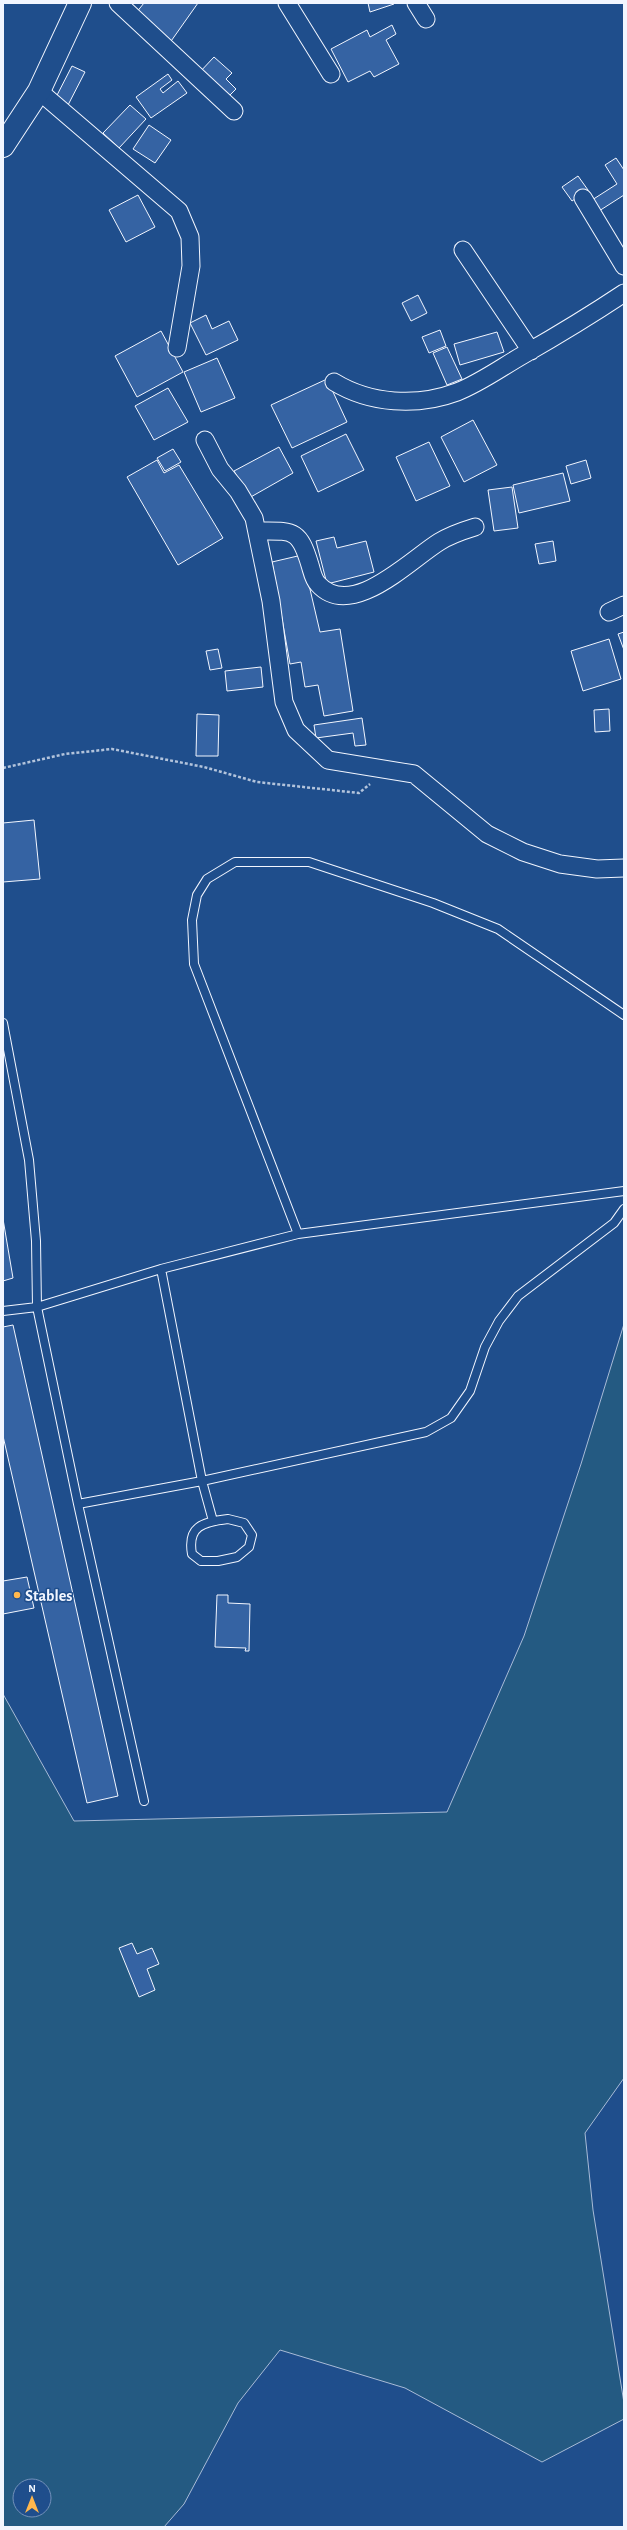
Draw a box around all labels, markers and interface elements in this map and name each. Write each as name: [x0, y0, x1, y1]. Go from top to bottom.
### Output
place label: Stables: [25, 1588, 72, 1604]
marker: Stables: [12, 1590, 22, 1600]
north arrow: [12, 2478, 52, 2518]
text: N: [28, 2483, 36, 2494]

